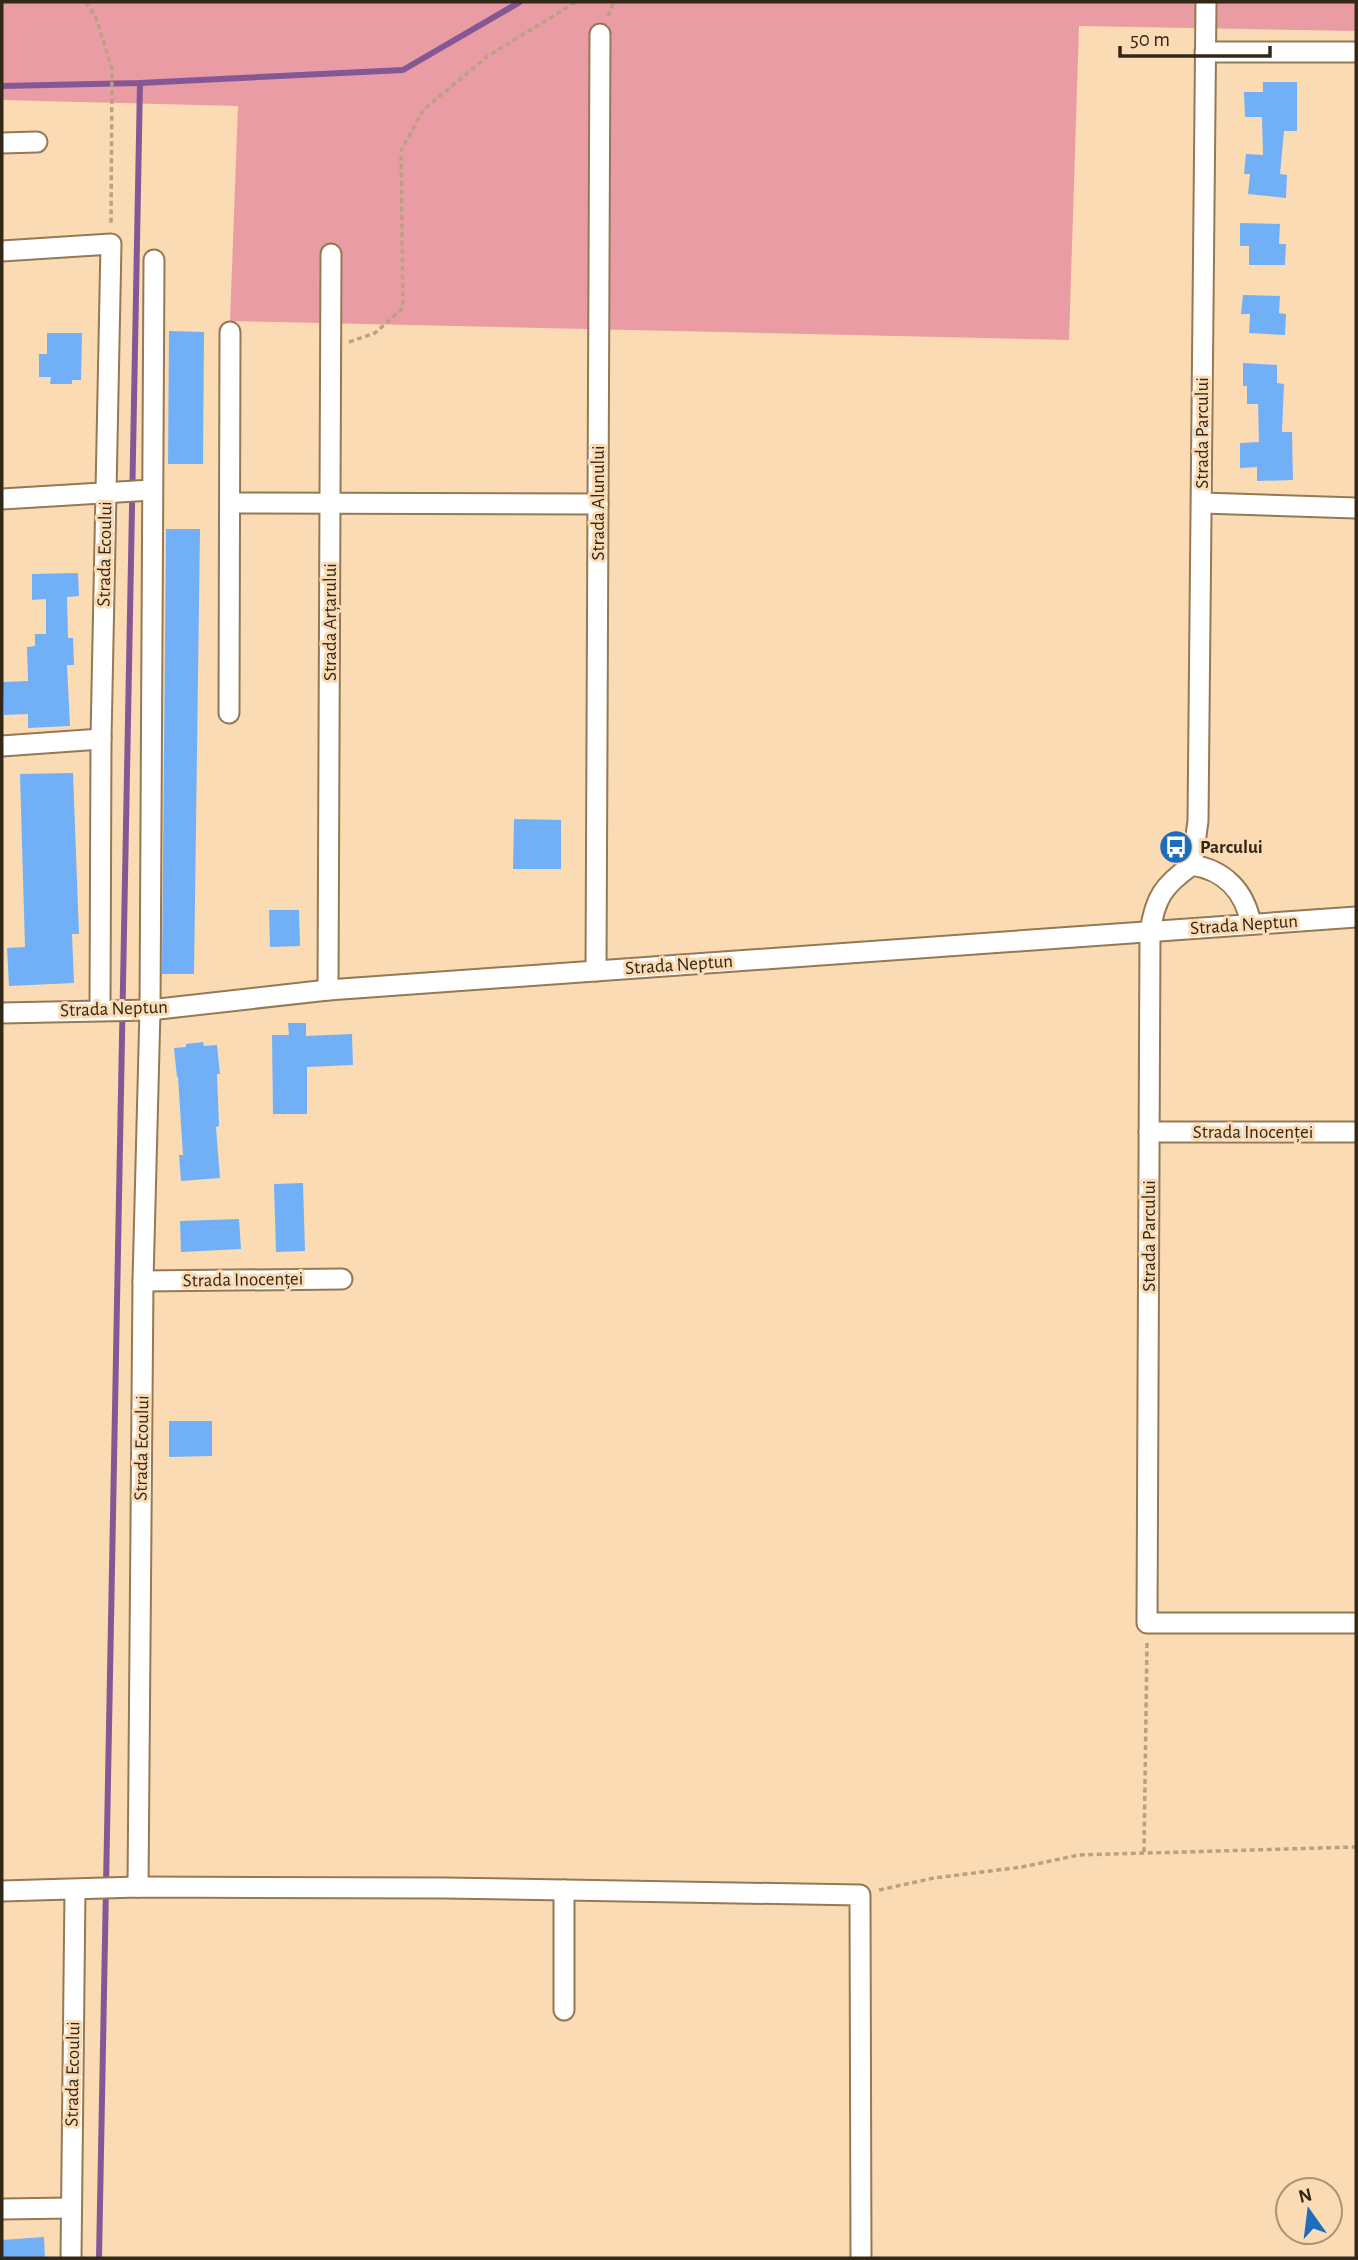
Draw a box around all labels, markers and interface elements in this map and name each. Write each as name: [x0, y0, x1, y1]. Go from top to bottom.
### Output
scale bar: [1120, 14, 1270, 58]
text: 50 m: [1130, 29, 1170, 50]
street label: Strada Parcului: [1193, 377, 1212, 489]
street label: Strada Alunului: [589, 445, 608, 561]
street label: Strada Ecoului: [95, 501, 115, 607]
street label: Strada Arțarului: [321, 563, 341, 681]
bus stop icon: Parcului: [1157, 828, 1195, 866]
place label: Parcului: [1200, 838, 1263, 857]
street label: Strada Neptun: [1190, 912, 1298, 938]
street label: Strada Neptun: [625, 952, 733, 978]
street label: Strada Neptun: [60, 998, 168, 1020]
street label: Strada Inocenței: [1193, 1123, 1313, 1143]
street label: Strada Parcului: [1140, 1180, 1159, 1292]
street label: Strada Inocenței: [183, 1269, 303, 1292]
street label: Strada Ecoului: [132, 1395, 152, 1501]
street label: Strada Ecoului: [63, 2021, 83, 2127]
north arrow: [1274, 2176, 1344, 2246]
text: N: [1297, 2185, 1314, 2207]

